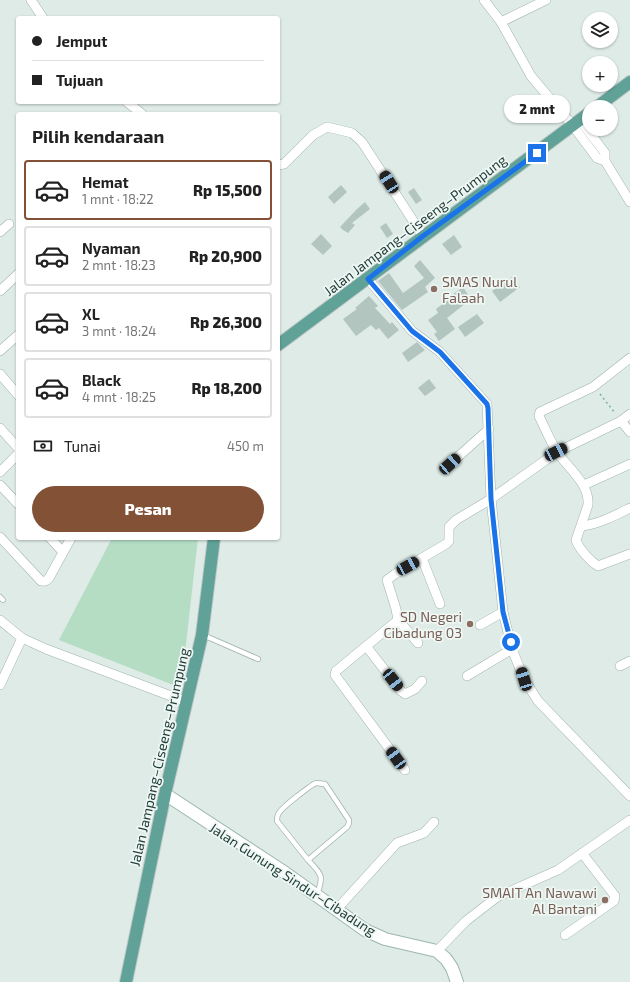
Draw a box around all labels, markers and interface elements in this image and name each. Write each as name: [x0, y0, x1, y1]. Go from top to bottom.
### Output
map controls: [582, 12, 618, 136]
button: layers: [582, 12, 618, 48]
text: Jemput: [56, 32, 107, 50]
button: +: [582, 56, 618, 92]
text: Tujuan: [56, 71, 103, 89]
callout: 2 mnt: [504, 95, 570, 123]
button: −: [582, 100, 618, 136]
text: 2 mnt: [519, 101, 555, 117]
text: Pilih kendaraan: [32, 125, 164, 147]
route end: [528, 144, 546, 162]
street label: Jalan Jampang–Ciseeng–Prumpung: [320, 151, 510, 299]
car: [377, 169, 401, 195]
icon: car: [34, 172, 70, 208]
text: Hemat: [82, 173, 129, 191]
text: Rp 15,500: [193, 181, 262, 199]
text: 1 mnt · 18:22: [82, 191, 154, 207]
icon: car: [34, 238, 70, 274]
text: Nyaman: [82, 239, 141, 257]
text: Rp 20,900: [189, 247, 262, 265]
text: 2 mnt · 18:23: [82, 257, 156, 273]
place label: SMAS Nurul Falaah: [442, 273, 518, 306]
marker: SMAS Nurul Falaah: [429, 284, 439, 294]
icon: car: [34, 304, 70, 340]
text: XL: [82, 305, 100, 323]
text: Rp 26,300: [190, 313, 262, 331]
text: 3 mnt · 18:24: [82, 323, 156, 339]
icon: car: [34, 370, 70, 406]
text: Black: [82, 371, 121, 389]
text: Rp 18,200: [191, 379, 262, 397]
text: 4 mnt · 18:25: [82, 389, 156, 405]
icon: cash: [32, 435, 54, 457]
text: Tunai: [64, 437, 101, 455]
text: 450 m: [227, 438, 264, 454]
car: [543, 441, 569, 463]
car: [437, 452, 463, 476]
button: Pesan: [32, 486, 264, 532]
car: [395, 555, 421, 577]
place label: SD Negeri Cibadung 03: [384, 608, 462, 641]
marker: SD Negeri Cibadung 03: [465, 619, 475, 629]
route start: [502, 633, 520, 651]
street label: Jalan Jampang–Ciseeng–Prumpung: [126, 646, 193, 868]
car: [515, 666, 533, 692]
car: [381, 667, 405, 693]
car: [384, 745, 408, 771]
street label: Jalan Gunung Sindur–Cibadung: [206, 819, 380, 939]
place label: SMAIT An Nawawi Al Bantani: [482, 884, 597, 917]
marker: SMAIT An Nawawi Al Bantani: [600, 895, 610, 905]

